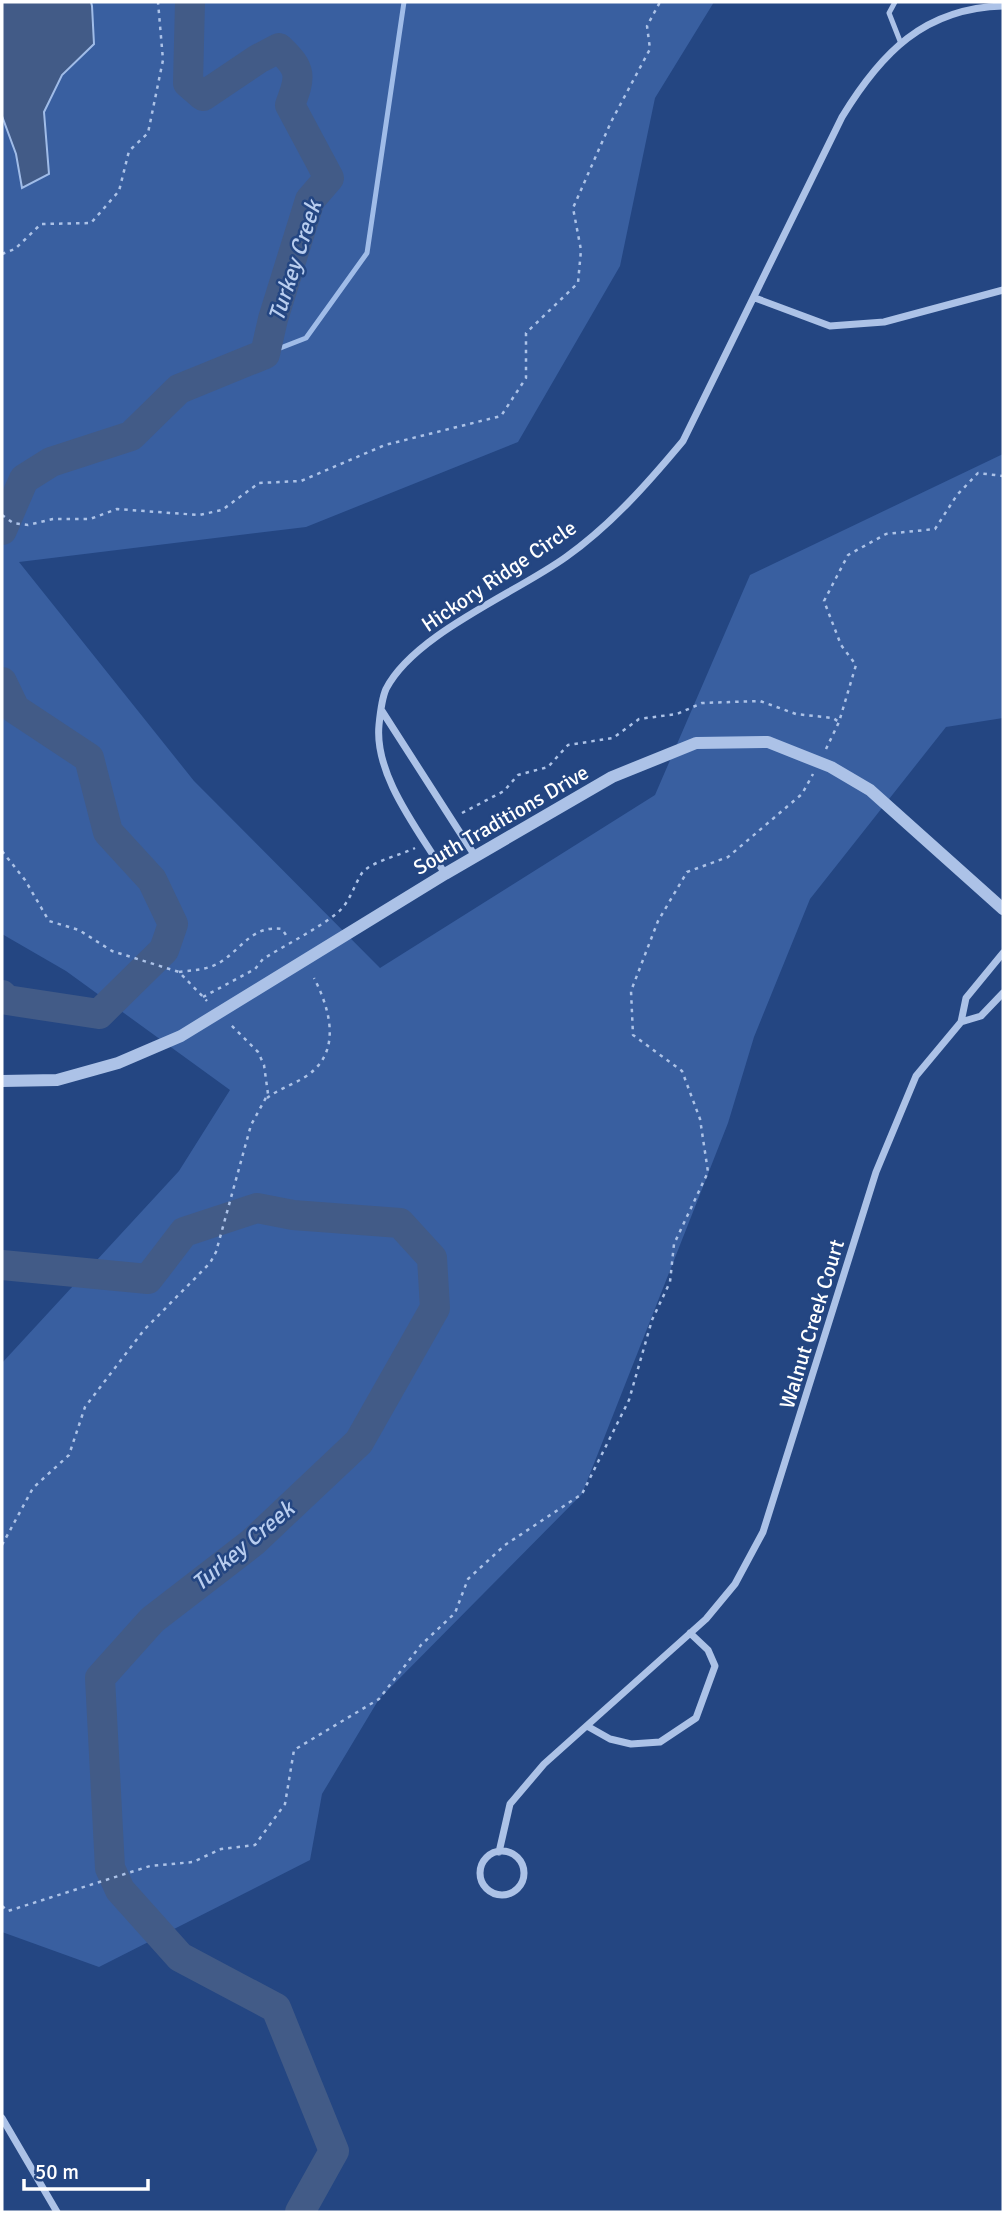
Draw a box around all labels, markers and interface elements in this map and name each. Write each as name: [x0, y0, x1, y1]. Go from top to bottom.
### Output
water label: Turkey Creek: [262, 195, 329, 325]
street label: Hickory Ridge Circle: [417, 515, 581, 637]
street label: South Traditions Drive: [409, 759, 593, 881]
street label: Walnut Creek Court: [774, 1236, 850, 1412]
water label: Turkey Creek: [186, 1493, 302, 1597]
scale bar: [24, 2148, 149, 2192]
text: 50 m: [35, 2159, 79, 2185]

